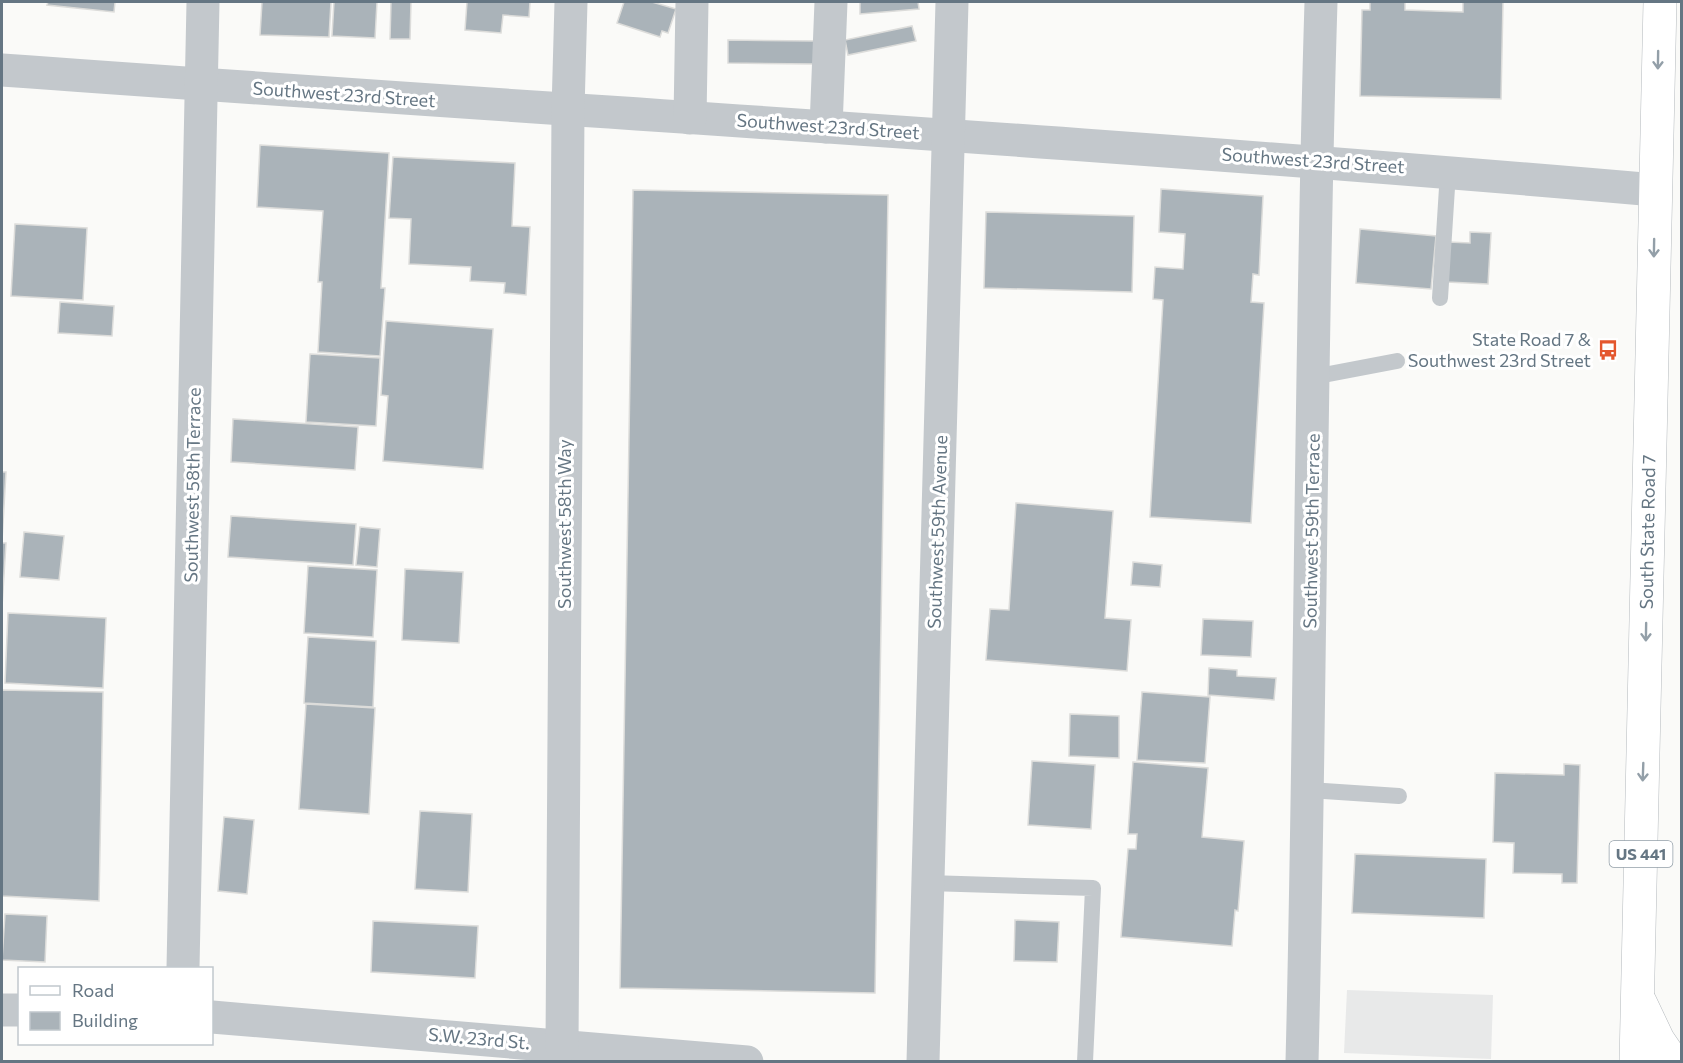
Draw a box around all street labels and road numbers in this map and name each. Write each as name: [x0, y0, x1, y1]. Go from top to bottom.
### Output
street label: Southwest 23rd Street: [252, 77, 436, 111]
street label: Southwest 23rd Street: [736, 109, 920, 143]
street label: Southwest 23rd Street: [1221, 143, 1405, 177]
street label: Southwest 58th Terrace: [179, 387, 205, 583]
street label: Southwest 59th Terrace: [1298, 433, 1324, 629]
street label: Southwest 59th Avenue: [923, 435, 951, 629]
street label: Southwest 58th Way: [553, 439, 575, 609]
street label: South State Road 7: [1635, 454, 1659, 610]
road number: US 441: [1610, 841, 1672, 867]
street label: S.W. 23rd St.: [427, 1023, 531, 1053]

